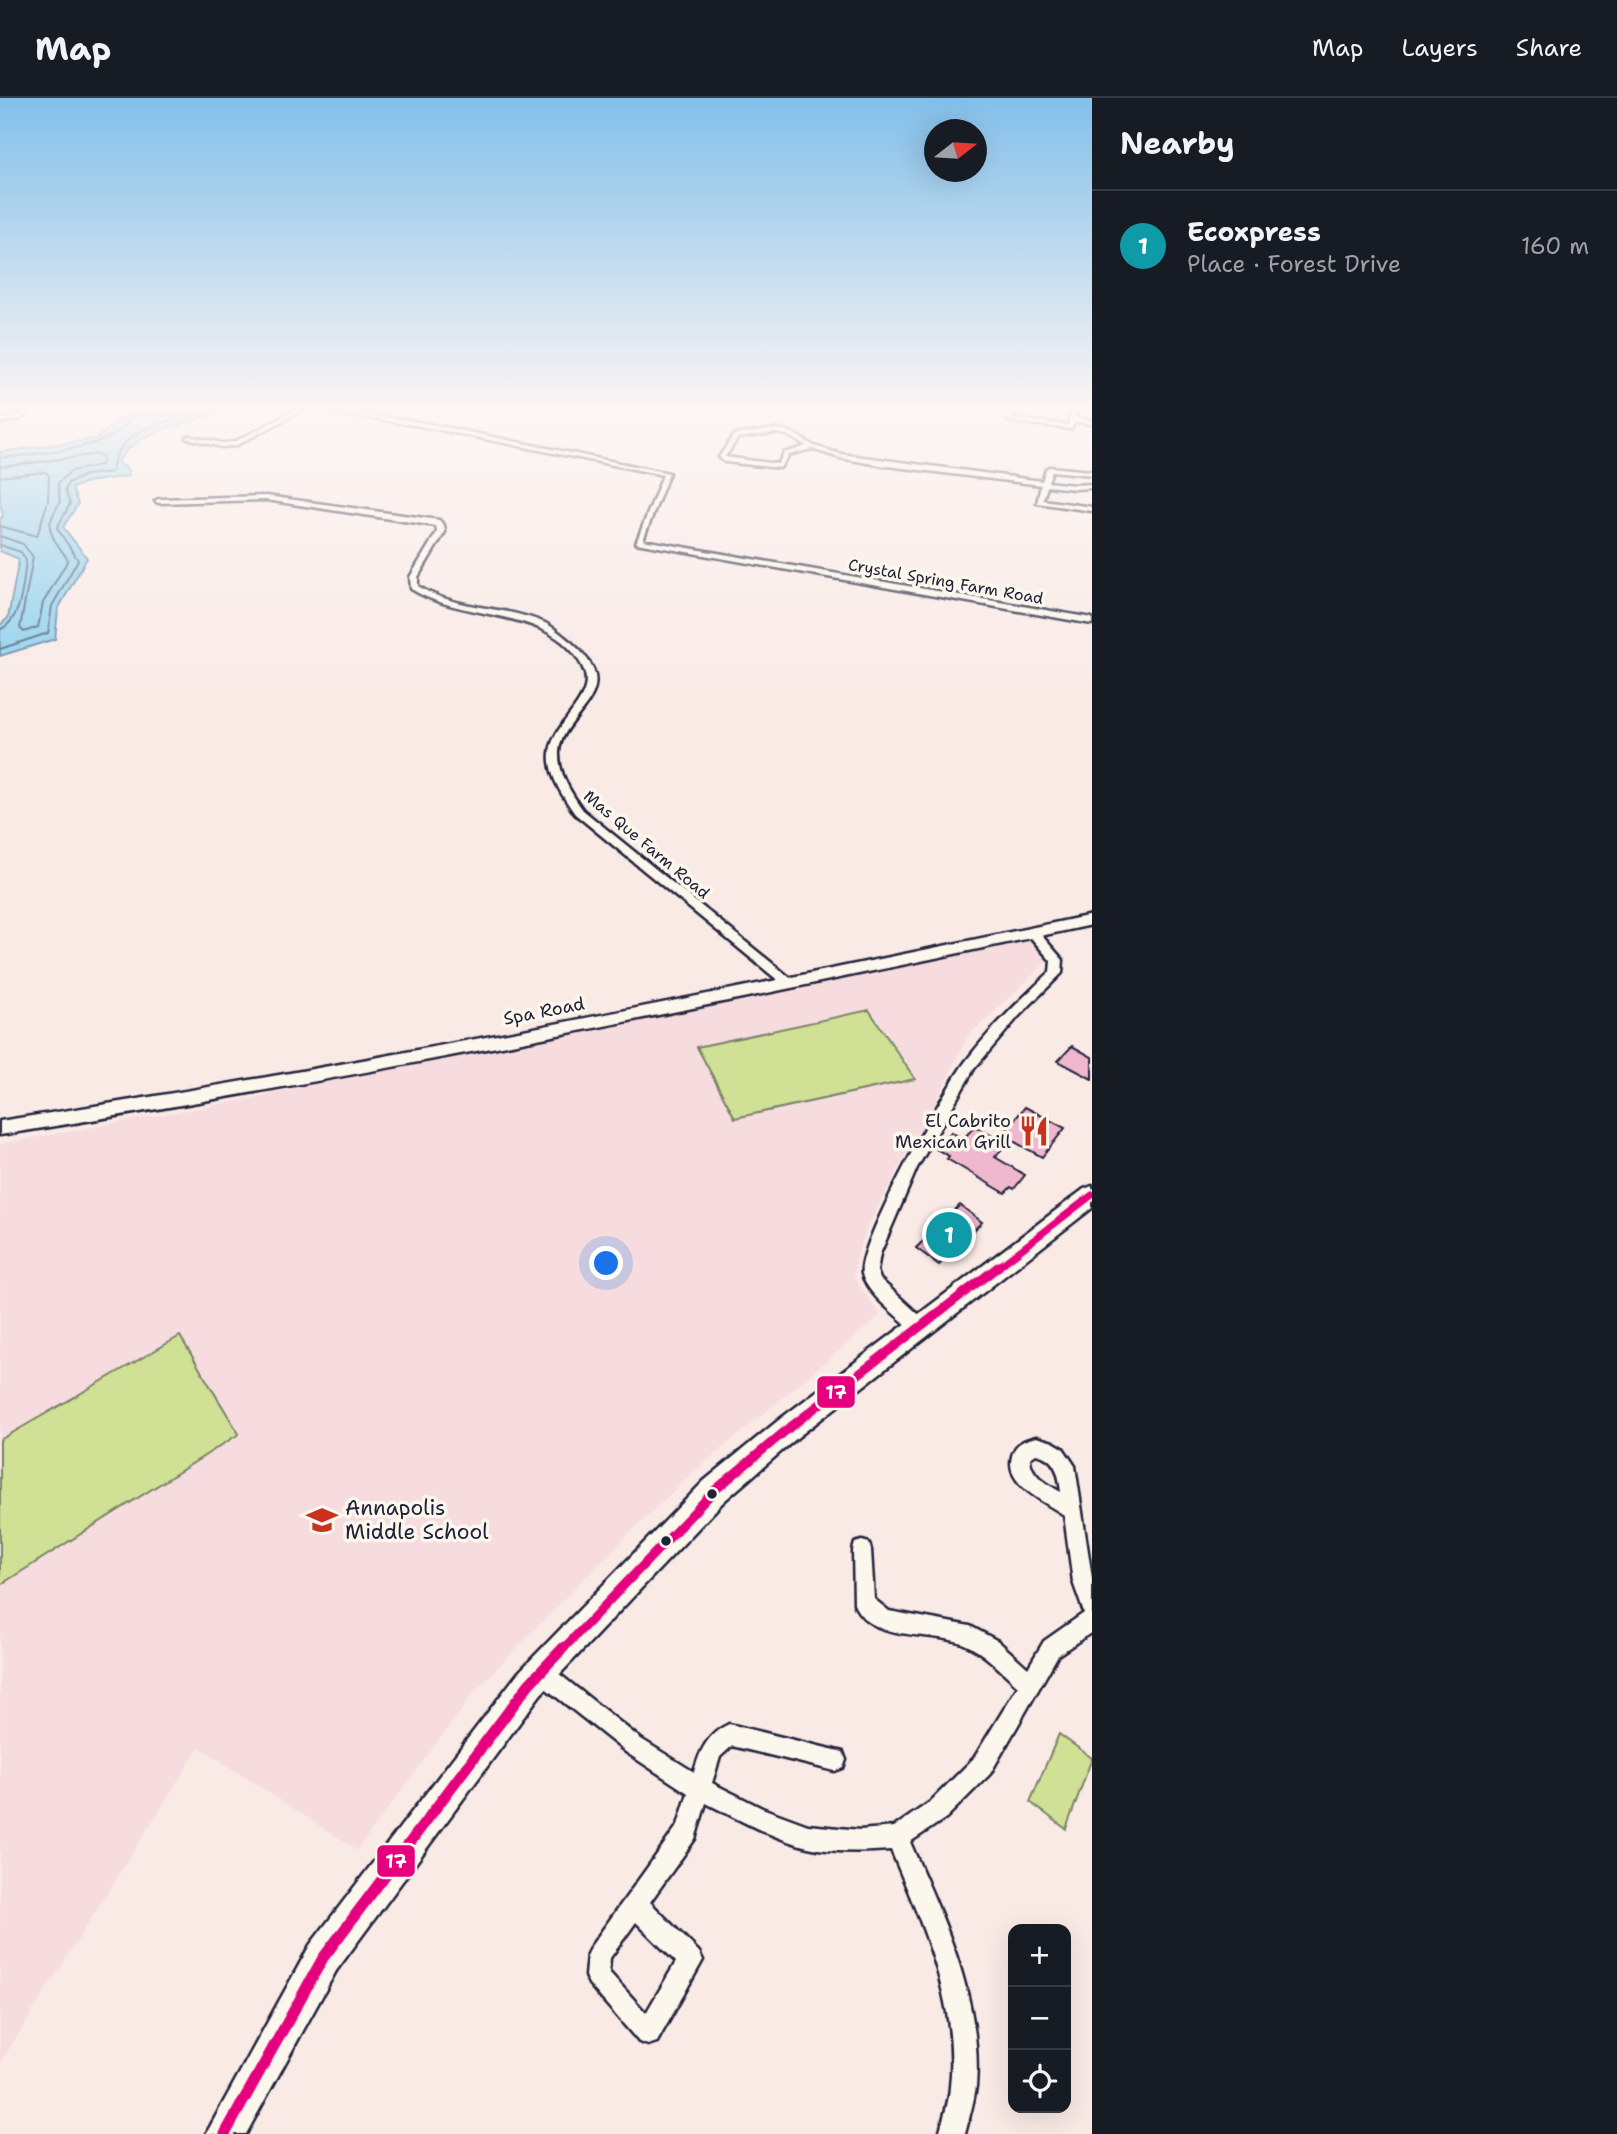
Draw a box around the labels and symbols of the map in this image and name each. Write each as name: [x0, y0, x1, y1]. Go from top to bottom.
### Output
north arrow: [924, 119, 987, 182]
street label: Crystal Spring Farm Road: [847, 554, 1045, 609]
street label: Mas Que Farm Road: [579, 785, 714, 903]
street label: Spa Road: [501, 991, 587, 1031]
place label: El Cabrito Mexican Grill: [895, 1109, 1012, 1154]
restaurant icon: El Cabrito Mexican Grill: [1017, 1114, 1051, 1148]
pin: 1: [926, 1209, 972, 1261]
your location: [589, 1246, 623, 1280]
line badge: 17: [816, 1375, 856, 1409]
text: 17: [825, 1380, 847, 1405]
unlabelled marker: [705, 1487, 719, 1501]
place label: Annapolis Middle School: [345, 1494, 489, 1546]
school or university icon: Annapolis Middle School: [305, 1503, 339, 1537]
unlabelled marker: [659, 1534, 673, 1548]
line badge: 17: [376, 1844, 416, 1878]
text: 17: [385, 1849, 407, 1874]

